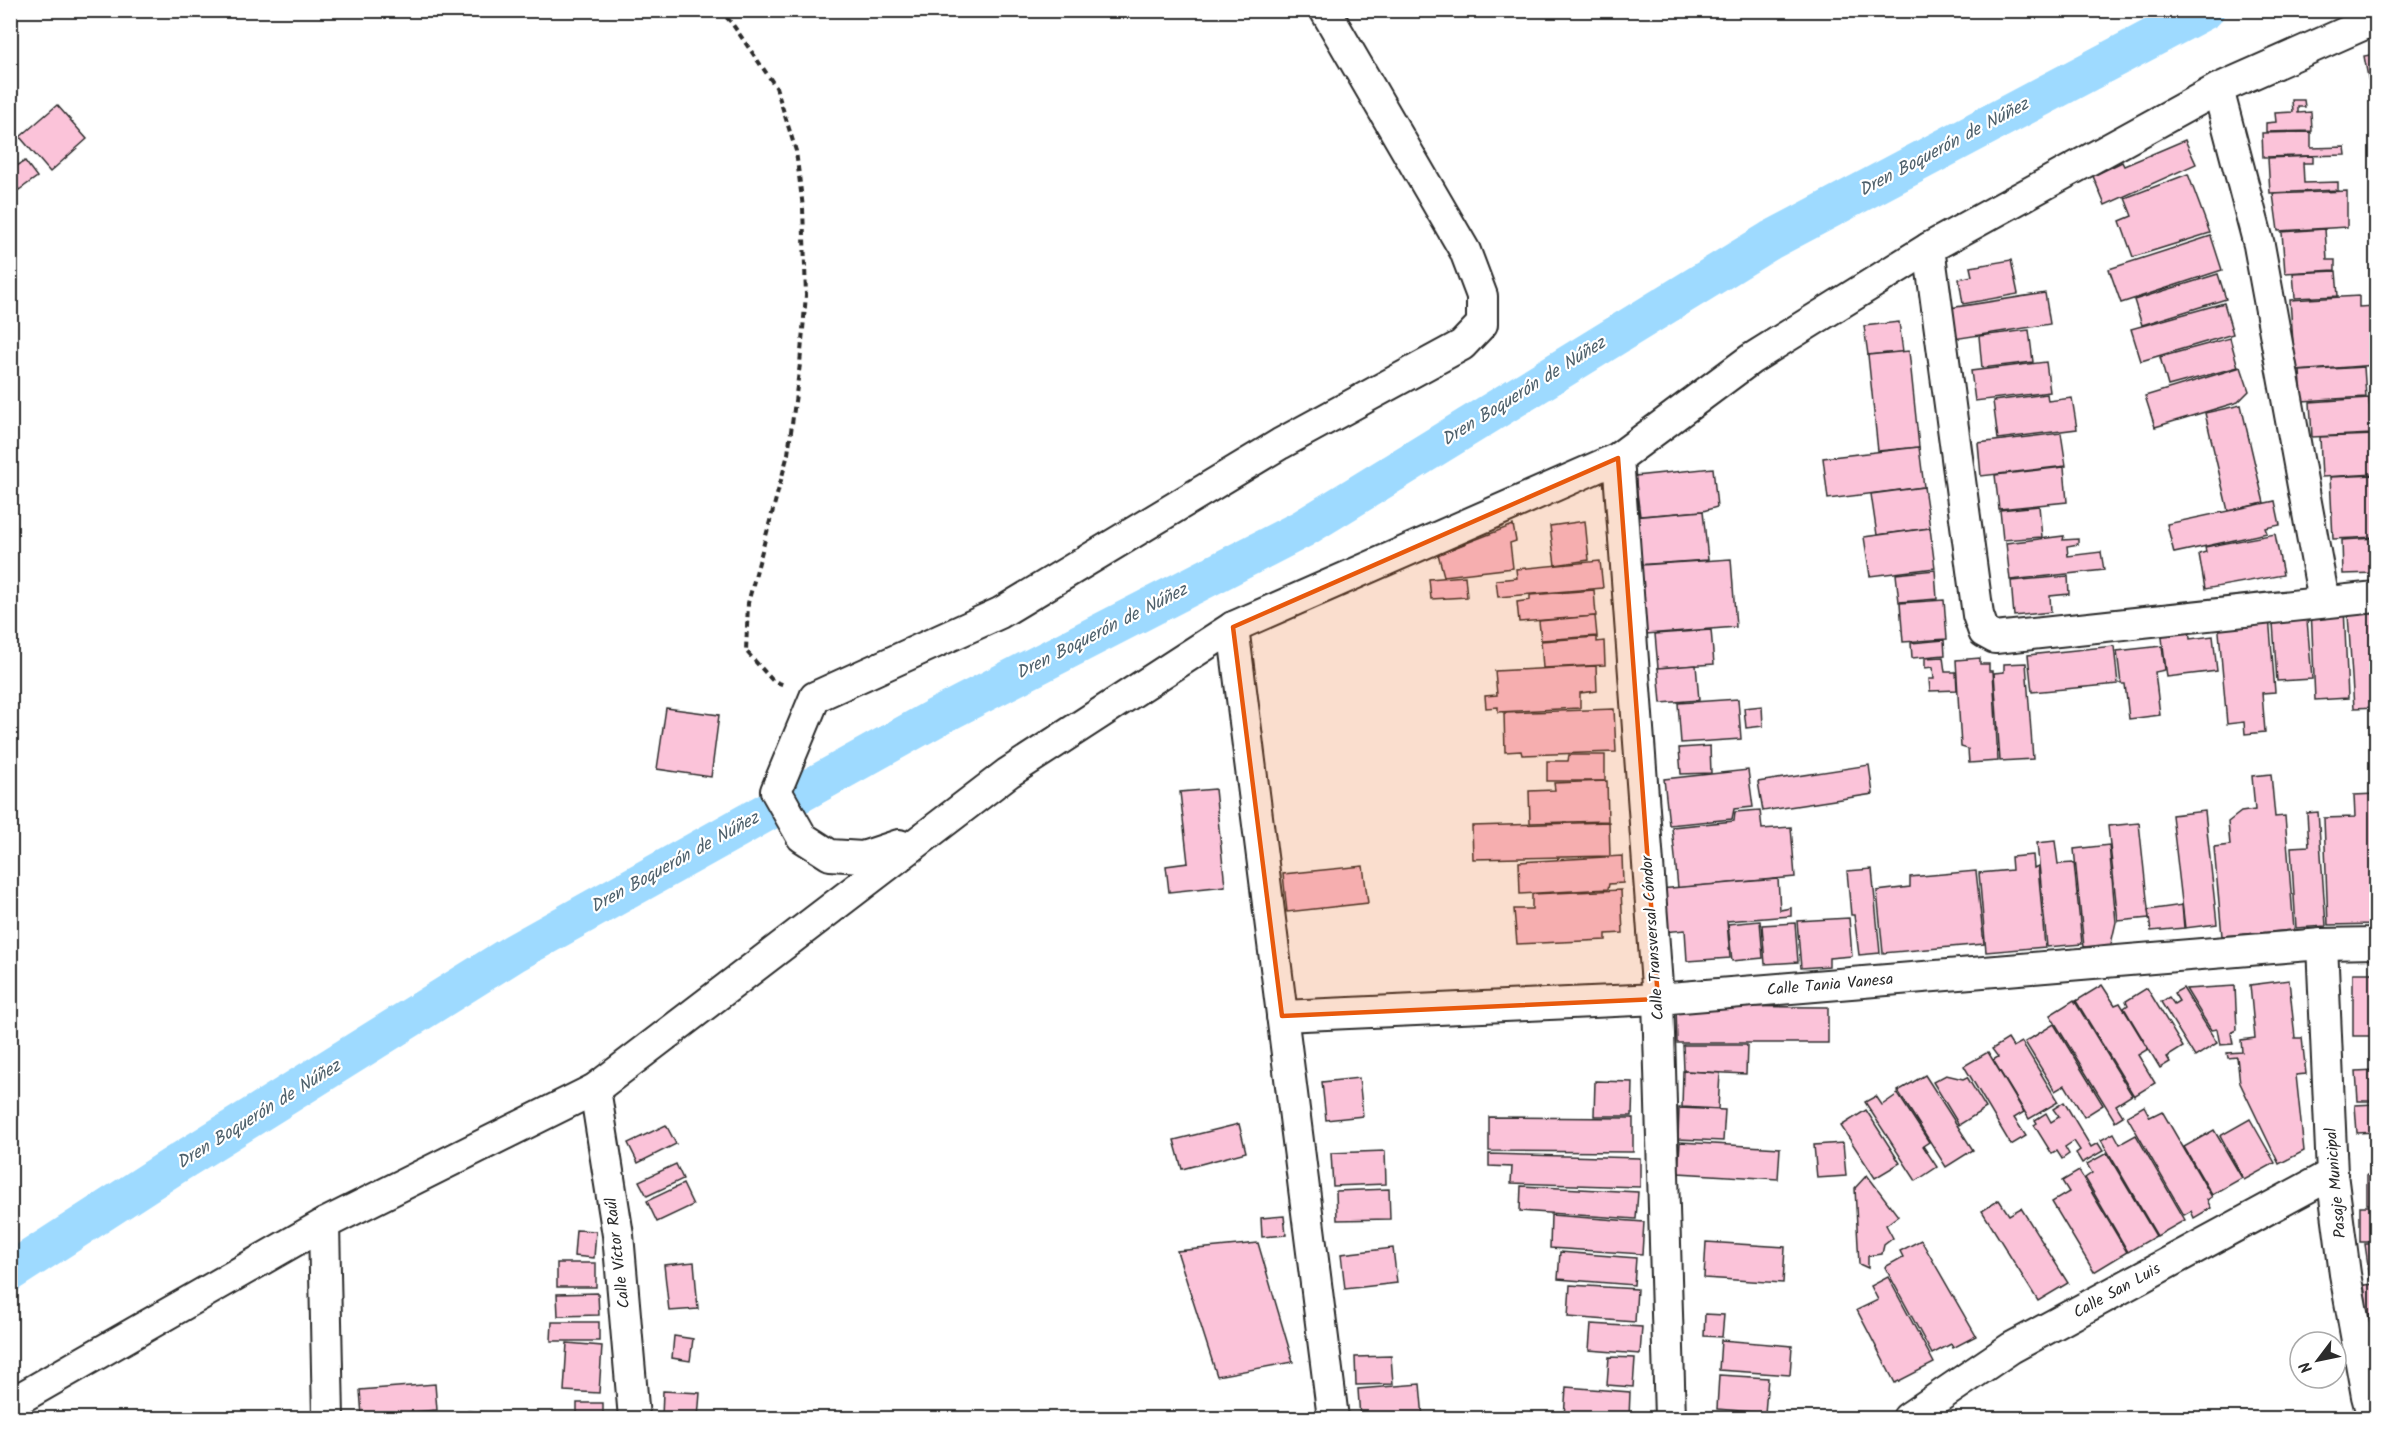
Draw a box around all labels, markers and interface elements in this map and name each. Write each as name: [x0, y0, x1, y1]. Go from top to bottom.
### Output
water label: Dren Boquerón de Núñez: [1854, 90, 2036, 205]
water label: Dren Boquerón de Núñez: [1436, 329, 1614, 454]
water label: Dren Boquerón de Núñez: [1011, 575, 1195, 688]
water label: Dren Boquerón de Núñez: [585, 803, 766, 921]
street label: Calle Transversal Cóndor: [1635, 853, 1671, 1021]
street label: Calle Tania Vanesa: [1766, 967, 1894, 1003]
water label: Dren Boquerón de Núñez: [171, 1052, 349, 1177]
street label: Pasaje Municipal: [2319, 1127, 2353, 1239]
street label: Calle Víctor Raúl: [599, 1196, 637, 1310]
street label: Calle San Luis: [2069, 1257, 2165, 1325]
north arrow: [2288, 1330, 2348, 1390]
text: N: [2293, 1356, 2320, 1378]

